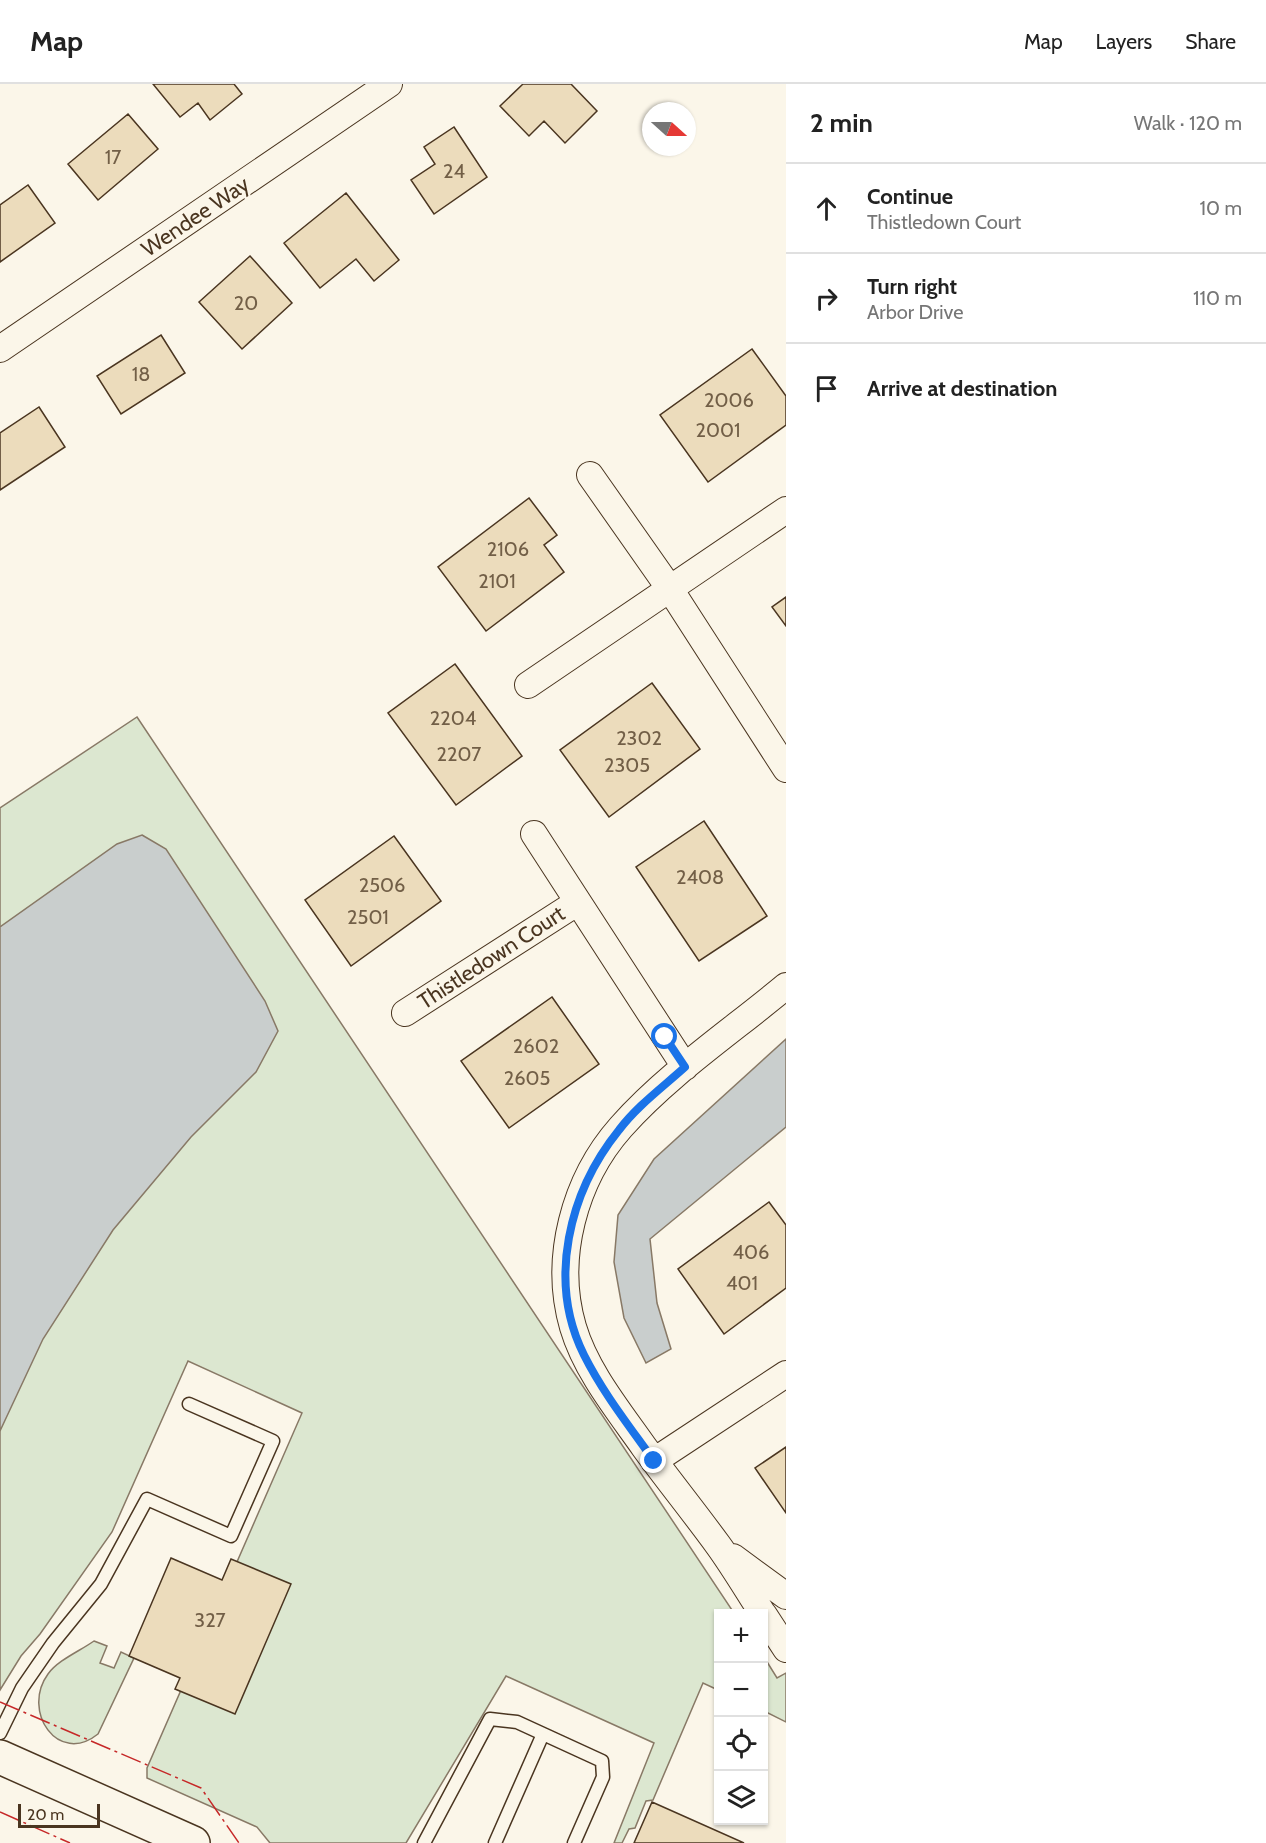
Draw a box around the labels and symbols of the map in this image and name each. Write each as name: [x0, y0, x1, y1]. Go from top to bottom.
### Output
north arrow: [642, 102, 696, 156]
house number: 17: [105, 145, 121, 169]
house number: 24: [443, 159, 465, 183]
street label: Wendee Way: [136, 170, 254, 262]
house number: 20: [234, 291, 258, 315]
house number: 18: [132, 362, 150, 386]
house number: 2006: [704, 388, 754, 412]
house number: 2001: [696, 418, 740, 442]
house number: 2106: [487, 537, 529, 561]
house number: 2101: [478, 569, 516, 593]
house number: 2204: [430, 706, 477, 730]
house number: 2302: [616, 726, 662, 750]
house number: 2207: [437, 742, 481, 766]
house number: 2305: [604, 753, 650, 777]
house number: 2408: [676, 865, 724, 889]
house number: 2506: [359, 873, 405, 897]
street label: Thistledown Court: [413, 900, 570, 1015]
house number: 2501: [347, 905, 389, 929]
route start: [651, 1023, 677, 1049]
house number: 2602: [513, 1034, 559, 1058]
house number: 2605: [504, 1066, 550, 1090]
house number: 406: [733, 1240, 769, 1264]
house number: 401: [726, 1271, 758, 1295]
route end: [640, 1447, 666, 1473]
house number: 327: [194, 1608, 226, 1632]
scale bar: [18, 1801, 100, 1828]

